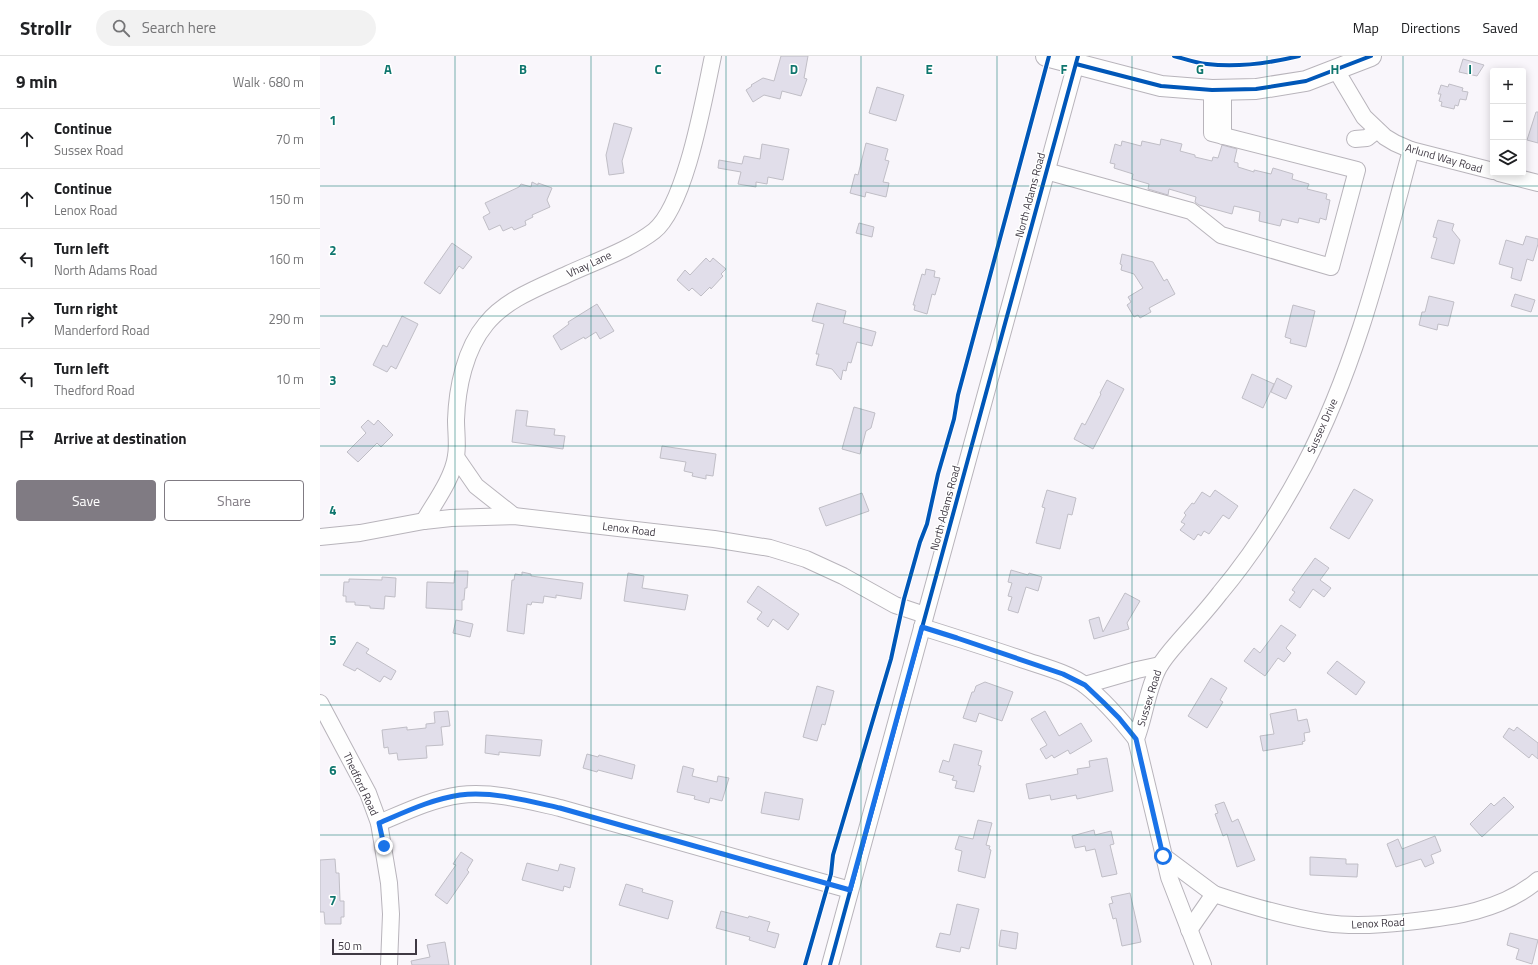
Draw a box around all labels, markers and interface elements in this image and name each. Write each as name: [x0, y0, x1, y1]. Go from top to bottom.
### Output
search box: [96, 10, 376, 46]
text: Strollr: [20, 13, 72, 42]
text: Search here: [142, 16, 216, 39]
icon: search: [110, 17, 132, 39]
text: Map: [1353, 17, 1379, 38]
text: Directions: [1401, 17, 1460, 38]
text: Saved: [1482, 17, 1518, 38]
text: A: [384, 59, 392, 79]
text: B: [519, 59, 527, 79]
text: C: [654, 59, 662, 79]
text: D: [790, 59, 798, 79]
text: E: [925, 59, 933, 79]
text: F: [1061, 59, 1068, 79]
text: G: [1196, 59, 1204, 79]
text: H: [1331, 59, 1339, 79]
text: I: [1468, 59, 1472, 79]
map controls: [1490, 68, 1526, 176]
button: +: [1490, 68, 1526, 104]
text: 9 min: [16, 69, 57, 95]
text: Walk · 680 m: [233, 72, 304, 92]
button: −: [1490, 104, 1526, 140]
text: 1: [329, 110, 337, 130]
text: Continue: [54, 117, 112, 140]
icon: ahead: [16, 128, 38, 150]
text: 70 m: [276, 129, 304, 149]
street label: Arlund Way Road: [1404, 139, 1485, 177]
text: Sussex Road: [54, 140, 123, 160]
button: layers: [1490, 140, 1526, 176]
street label: North Adams Road: [1011, 150, 1049, 239]
text: Continue: [54, 177, 112, 200]
icon: ahead: [16, 188, 38, 210]
text: 150 m: [268, 189, 304, 209]
text: Lenox Road: [54, 200, 117, 220]
text: Turn left: [54, 237, 109, 260]
text: 2: [329, 240, 337, 260]
street label: Vhay Lane: [564, 246, 614, 281]
icon: left: [16, 248, 38, 270]
text: 160 m: [268, 249, 304, 269]
text: North Adams Road: [54, 260, 157, 280]
text: Turn right: [54, 297, 118, 320]
icon: right: [16, 308, 38, 330]
text: 290 m: [268, 309, 304, 329]
text: Manderford Road: [54, 320, 150, 340]
text: Turn left: [54, 357, 109, 380]
icon: left: [16, 368, 38, 390]
text: 10 m: [276, 369, 304, 389]
text: 3: [329, 370, 337, 390]
text: Thedford Road: [54, 380, 135, 400]
street label: Sussex Drive: [1303, 395, 1341, 456]
text: Arrive at destination: [54, 427, 187, 450]
icon: arrive: [16, 428, 38, 450]
street label: North Adams Road: [926, 463, 964, 552]
button: Save: [16, 480, 156, 521]
button: Share: [164, 480, 304, 521]
text: 4: [329, 500, 337, 520]
street label: Lenox Road: [601, 518, 657, 540]
text: 5: [329, 630, 337, 650]
street label: Sussex Road: [1133, 667, 1165, 728]
street label: Thedford Road: [339, 750, 383, 818]
text: 6: [329, 760, 337, 780]
route end: [375, 837, 393, 855]
route start: [1154, 847, 1172, 865]
text: 7: [329, 890, 337, 910]
street label: Lenox Road: [1351, 914, 1405, 932]
scale bar: [332, 937, 417, 956]
text: 50 m: [338, 938, 362, 954]

